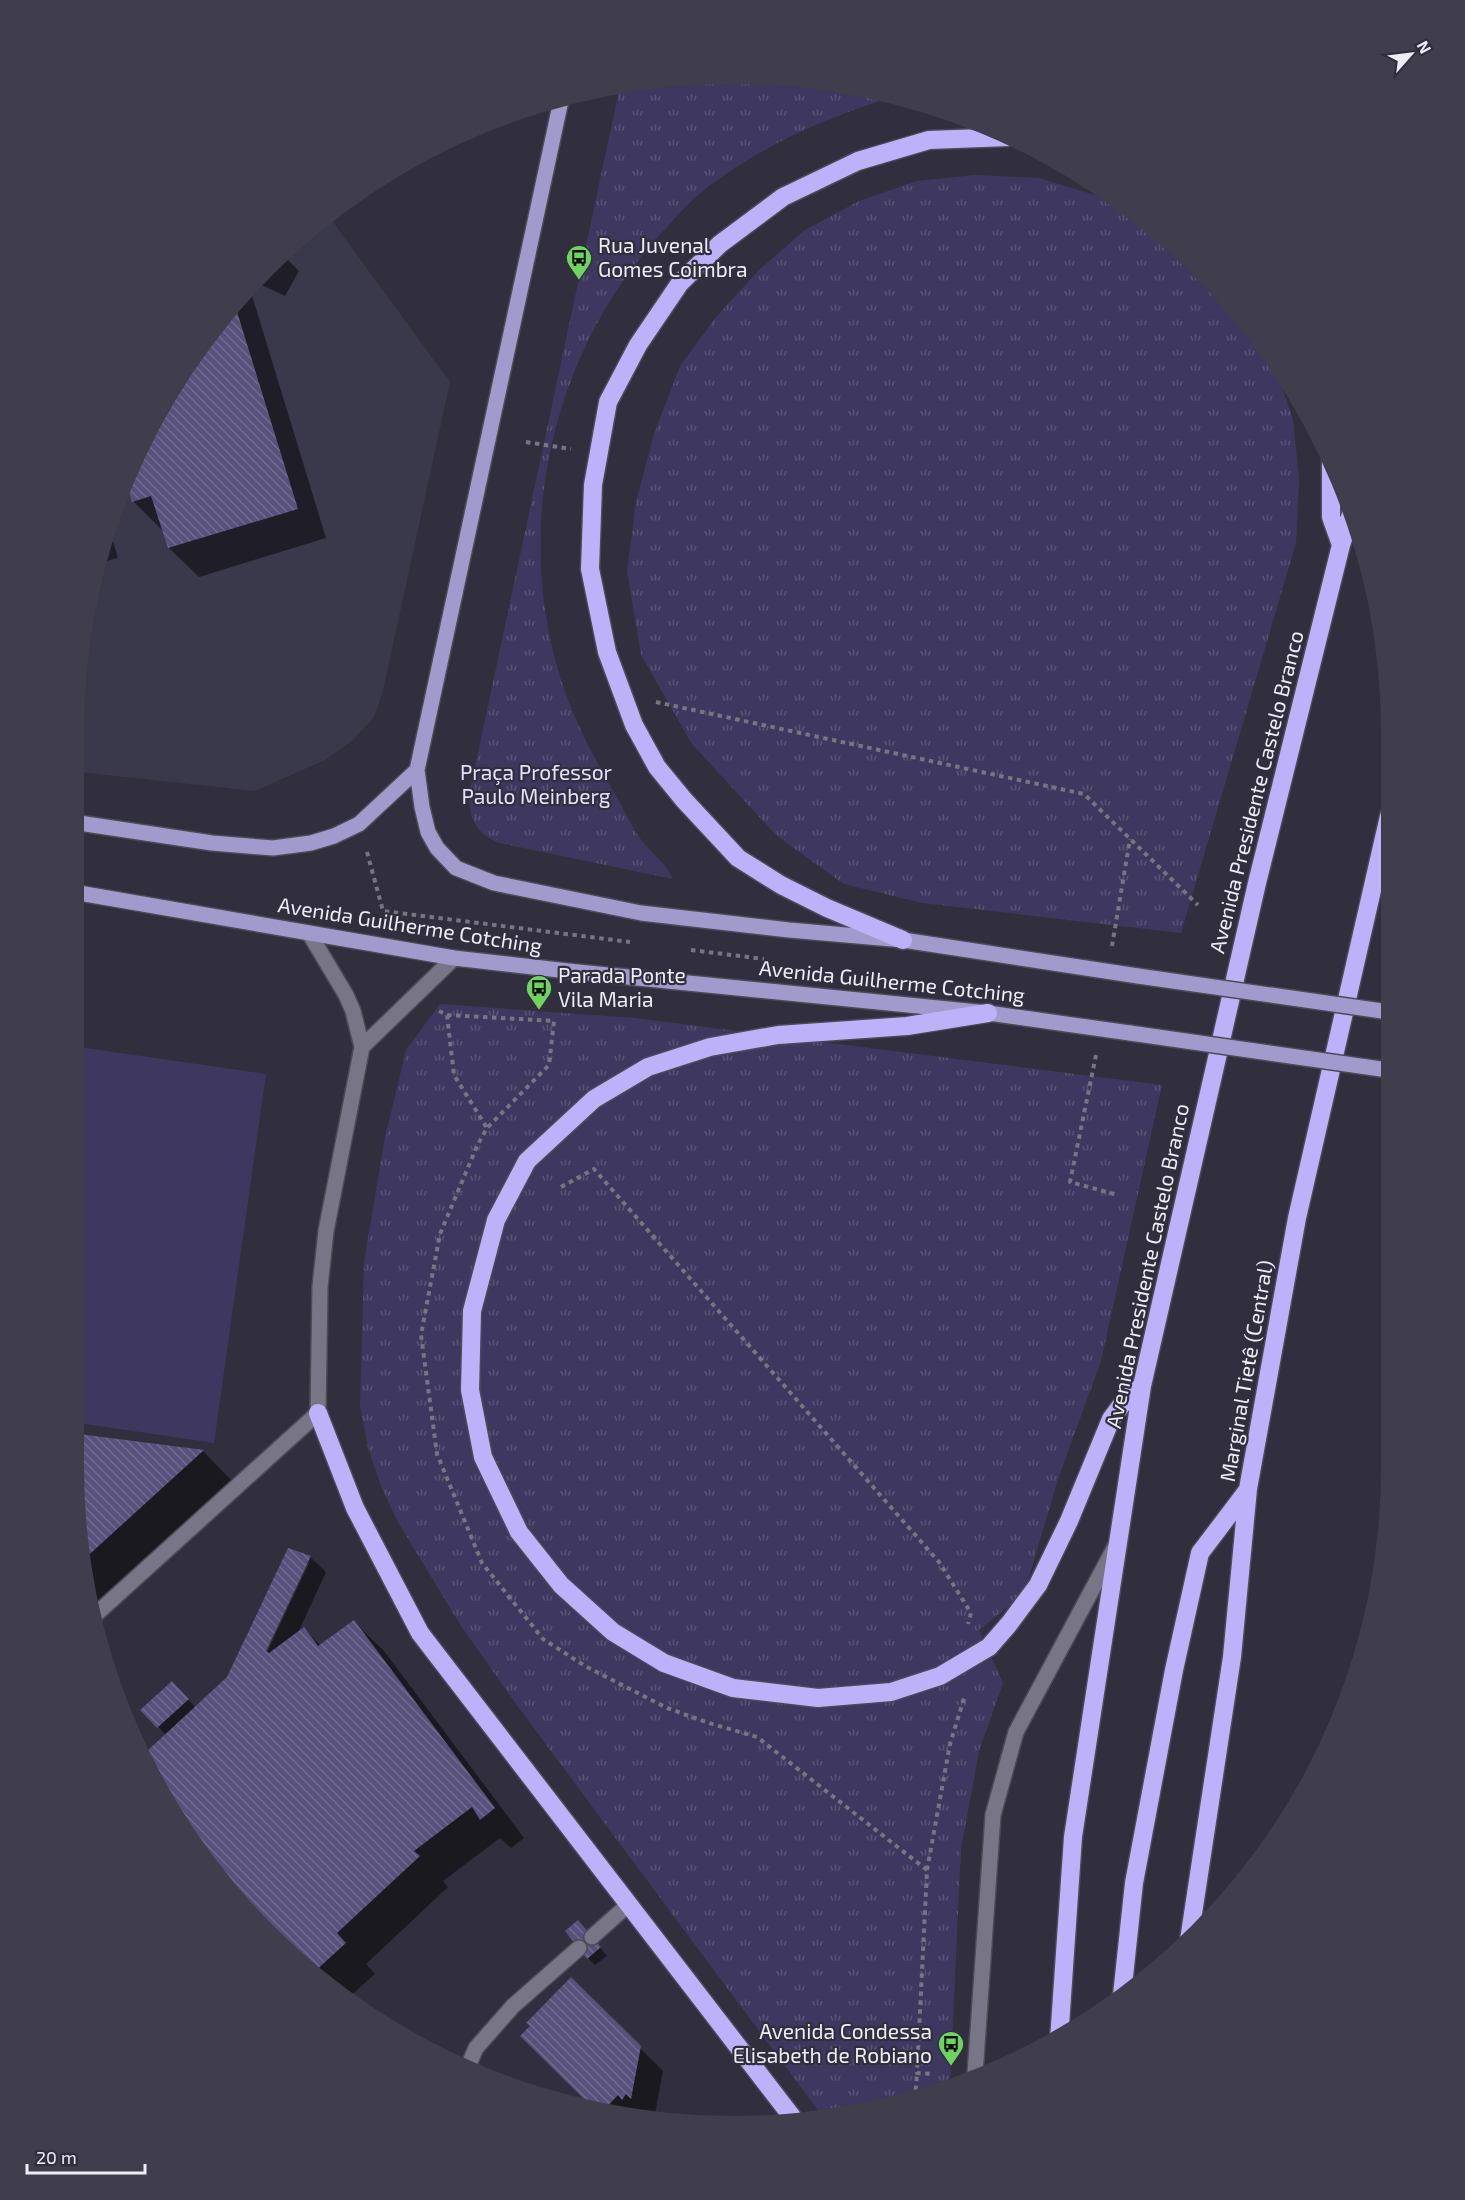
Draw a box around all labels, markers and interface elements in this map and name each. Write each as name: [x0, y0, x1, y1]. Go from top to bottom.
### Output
north arrow: [1381, 24, 1441, 84]
text: N: [1414, 37, 1436, 56]
place label: Rua Juvenal Gomes Coimbra: [598, 232, 748, 281]
bus stop icon: Rua Juvenal Gomes Coimbra: [564, 243, 594, 281]
street label: Avenida Presidente Castelo Branco: [1203, 628, 1308, 955]
park label: Praça Professor Paulo Meinberg: [460, 759, 613, 808]
street label: Avenida Guilherme Cotching: [276, 891, 544, 958]
street label: Avenida Guilherme Cotching: [758, 954, 1026, 1007]
place label: Parada Ponte Vila Maria: [558, 962, 686, 1011]
bus stop icon: Parada Ponte Vila Maria: [524, 973, 554, 1011]
street label: Avenida Presidente Castelo Branco: [1100, 1101, 1193, 1430]
street label: Marginal Tietê (Central): [1214, 1258, 1277, 1484]
place label: Avenida Condessa Elisabeth de Robiano: [733, 2018, 932, 2067]
bus stop icon: Avenida Condessa Elisabeth de Robiano: [936, 2029, 966, 2067]
scale bar: [27, 2137, 146, 2175]
text: 20 m: [36, 2146, 77, 2168]

